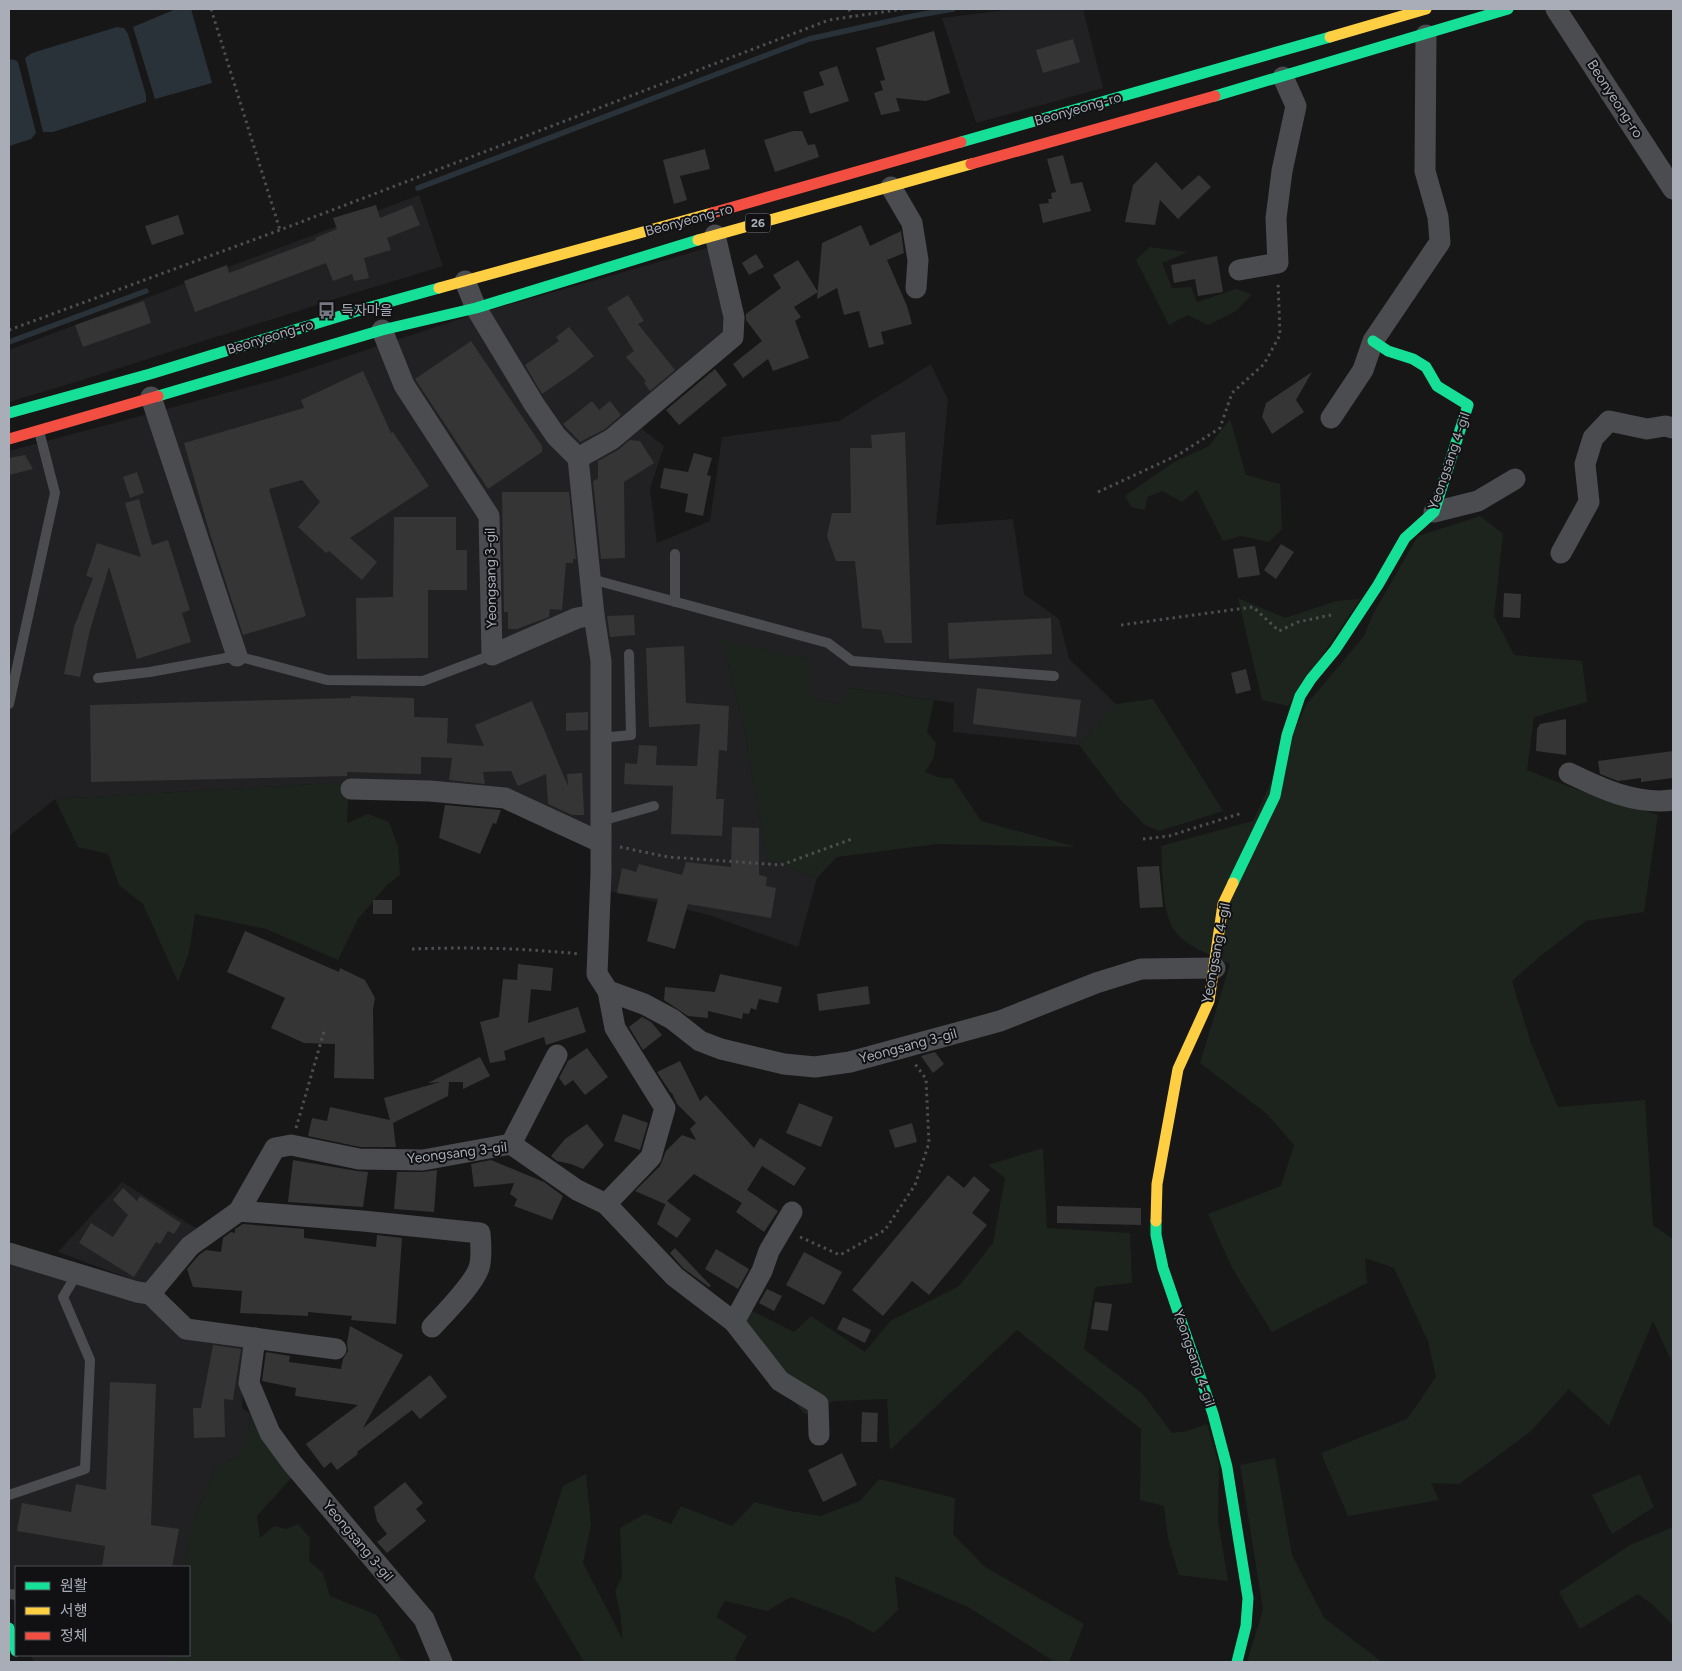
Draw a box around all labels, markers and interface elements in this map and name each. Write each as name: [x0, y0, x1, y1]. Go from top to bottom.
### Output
street label: Beonyeong-ro: [1583, 57, 1647, 141]
street label: Beonyeong-ro: [1033, 88, 1123, 130]
street label: Beonyeong-ro: [643, 200, 735, 240]
road number: 26: [746, 214, 770, 232]
bus stop icon: 득자마을: [317, 300, 337, 320]
place label: 득자마을: [341, 302, 393, 319]
street label: Beonyeong-ro: [225, 316, 315, 358]
street label: Yeongsang 4-gil: [1424, 410, 1474, 512]
street label: Yeongsang 3-gil: [482, 528, 500, 628]
street label: Yeongsang 4-gil: [1198, 901, 1234, 1005]
street label: Yeongsang 3-gil: [857, 1025, 959, 1067]
street label: Yeongsang 3-gil: [406, 1138, 508, 1168]
street label: Yeongsang 4-gil: [1169, 1307, 1219, 1409]
street label: Yeongsang 3-gil: [319, 1497, 397, 1585]
legend: [15, 1566, 190, 1656]
text: 원활: [60, 1577, 88, 1595]
text: 서행: [60, 1602, 88, 1620]
text: 정체: [60, 1627, 88, 1645]

